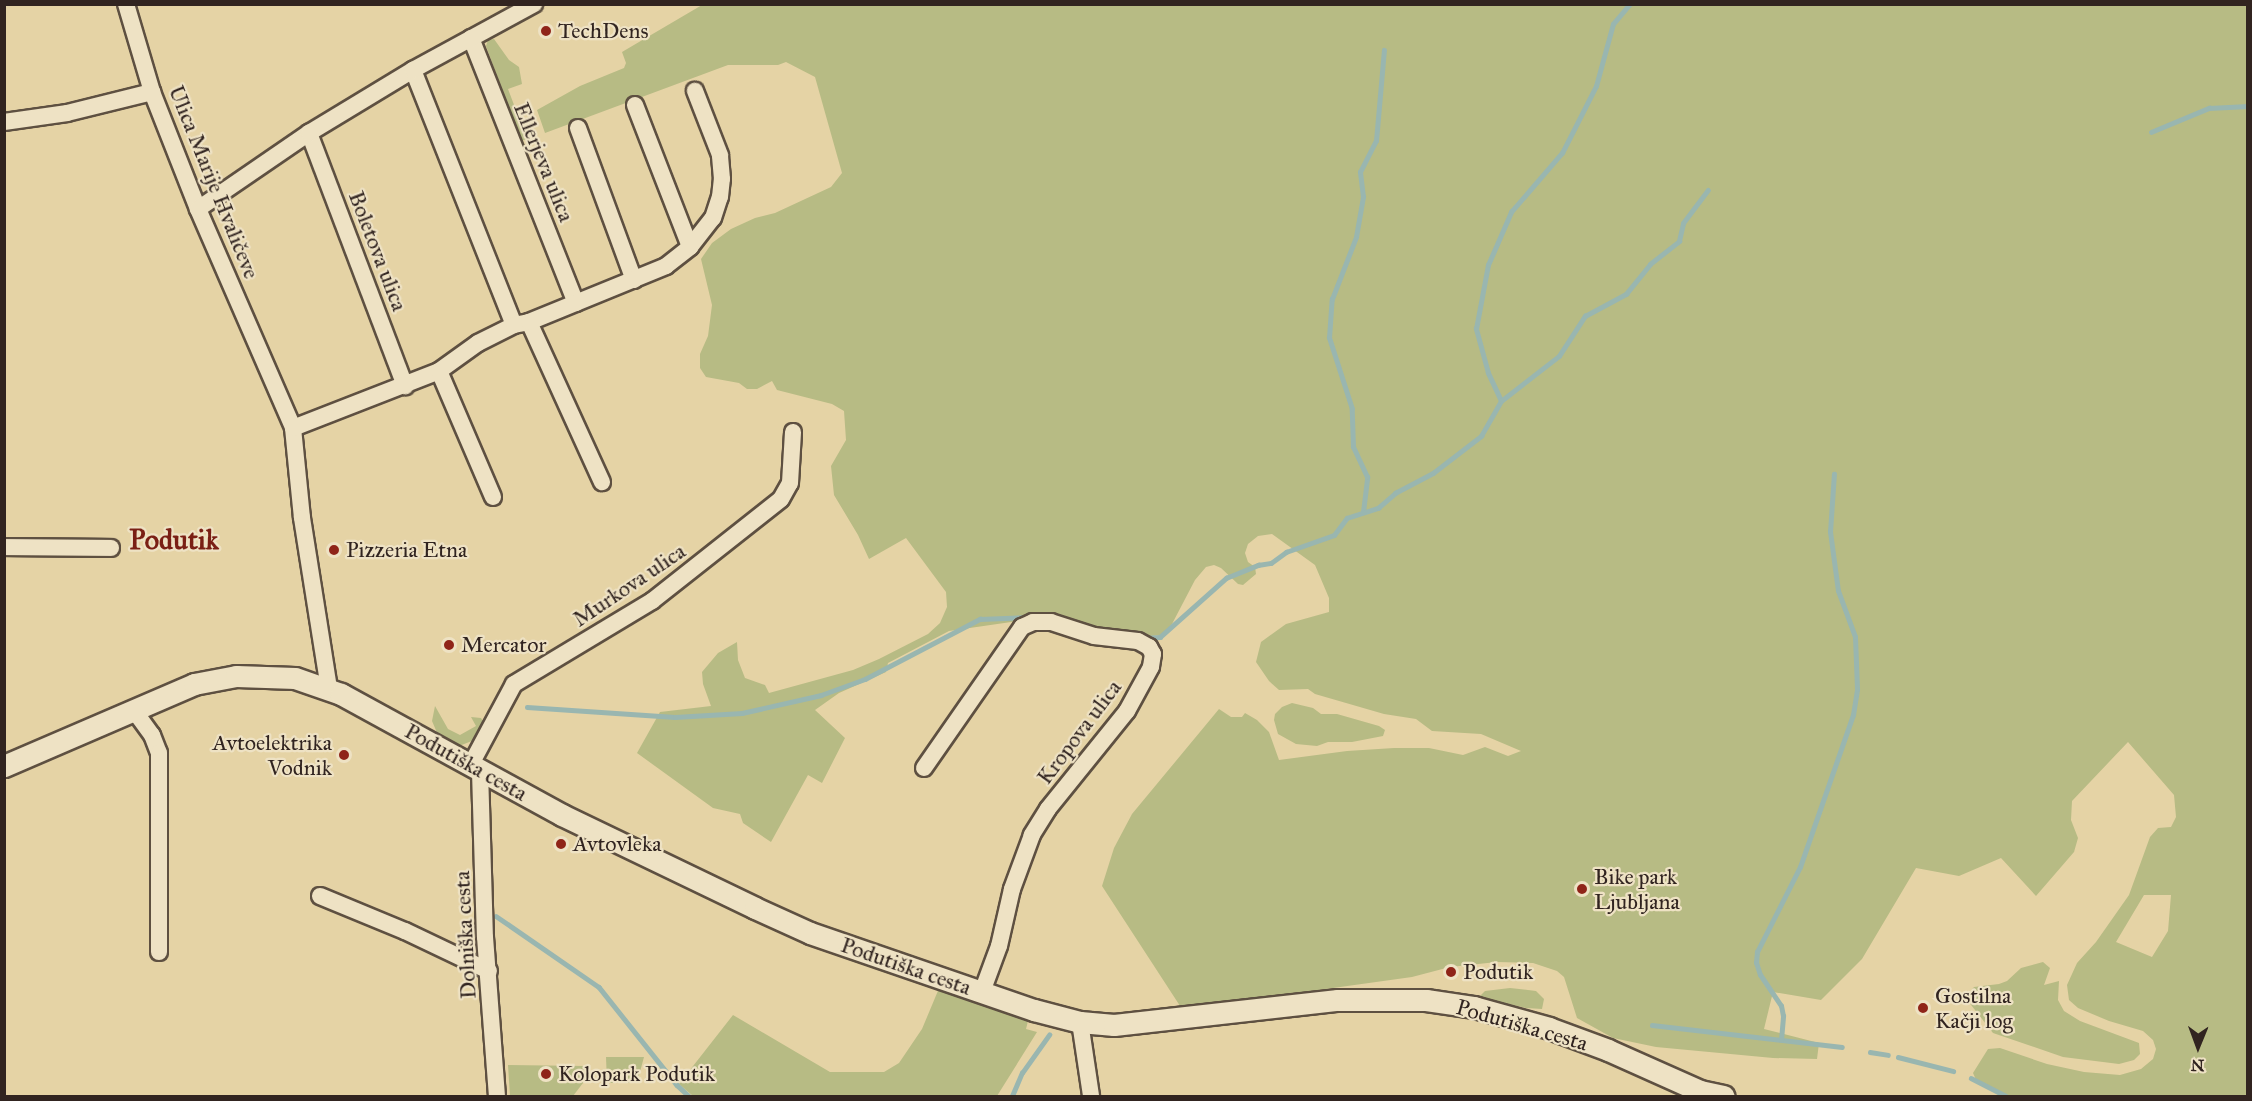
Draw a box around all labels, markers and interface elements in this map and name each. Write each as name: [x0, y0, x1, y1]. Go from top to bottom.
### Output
place label: TechDens: [558, 18, 648, 44]
marker: TechDens: [539, 24, 553, 38]
street label: Ulica Marije Hvaličeve: [163, 81, 265, 283]
street label: Ellerjeva ulica: [508, 99, 580, 225]
street label: Boletova ulica: [343, 187, 413, 315]
district label: Podutik: [129, 523, 219, 557]
place label: Pizzeria Etna: [346, 537, 467, 563]
street label: Murkova ulica: [568, 538, 690, 632]
marker: Pizzeria Etna: [327, 543, 341, 557]
place label: Mercator: [461, 632, 547, 658]
marker: Mercator: [442, 638, 456, 652]
street label: Kropova ulica: [1031, 675, 1127, 789]
street label: Podutiška cesta: [400, 718, 532, 806]
place label: Avtoelektrika Vodnik: [213, 729, 332, 780]
marker: Avtoelektrika Vodnik: [337, 748, 351, 762]
place label: Avtovleka: [573, 831, 661, 857]
marker: Avtovleka: [554, 837, 568, 851]
place label: Bike park Ljubljana: [1594, 863, 1680, 914]
street label: Dolniška cesta: [448, 870, 482, 1000]
marker: Bike park Ljubljana: [1575, 882, 1589, 896]
street label: Podutiška cesta: [838, 931, 974, 1001]
place label: Podutik: [1463, 959, 1533, 985]
marker: Podutik: [1444, 965, 1458, 979]
place label: Gostilna Kačji log: [1935, 982, 2013, 1034]
street label: Podutiška cesta: [1453, 994, 1591, 1056]
marker: Gostilna Kačji log: [1916, 1001, 1930, 1015]
north arrow: [2168, 1017, 2228, 1077]
text: N: [2191, 1056, 2205, 1075]
place label: Kolopark Podutik: [558, 1061, 715, 1087]
marker: Kolopark Podutik: [539, 1067, 553, 1081]

